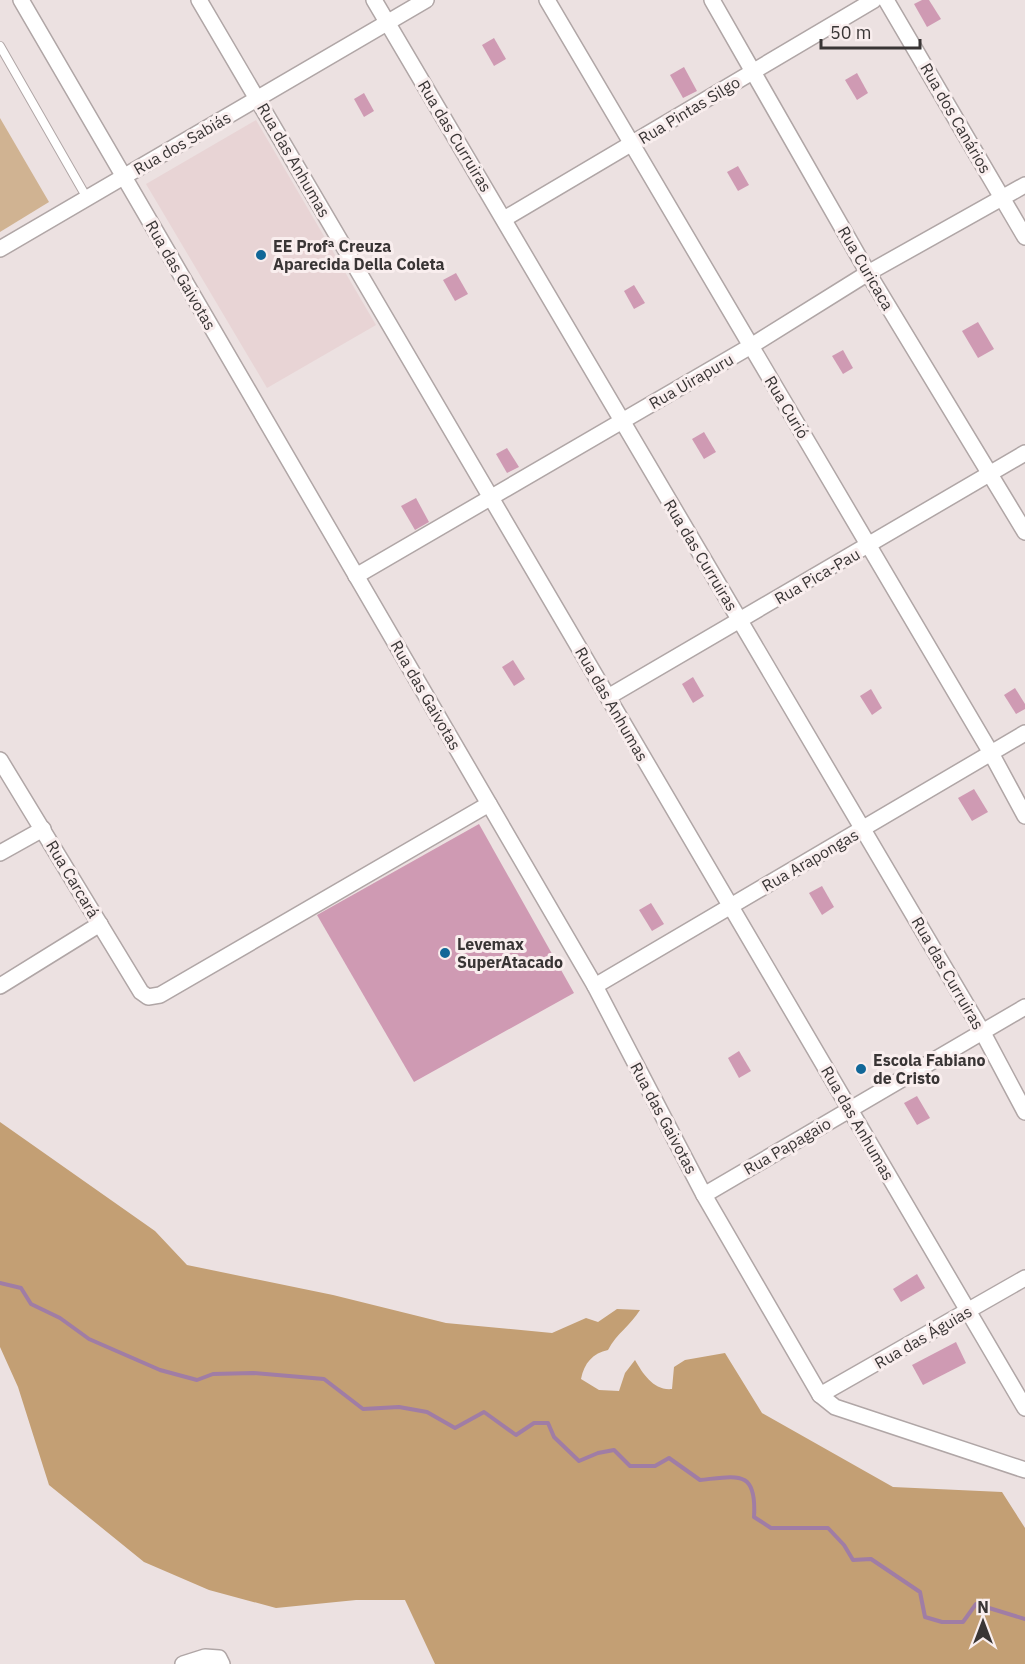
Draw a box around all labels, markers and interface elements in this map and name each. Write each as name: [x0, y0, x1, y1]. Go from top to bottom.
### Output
scale bar: [821, 12, 920, 50]
text: 50 m: [830, 21, 872, 44]
street label: Rua dos Canários: [916, 59, 996, 177]
street label: Rua Pintas Silgo: [635, 72, 744, 148]
street label: Rua das Curruiras: [414, 76, 496, 196]
street label: Rua das Anhumas: [253, 99, 335, 221]
street label: Rua dos Sabiás: [130, 107, 234, 179]
street label: Rua das Gaivotas: [141, 217, 221, 333]
street label: Rua Curicaca: [834, 222, 898, 314]
place label: EE Profª Creuza Aparecida Della Coleta: [273, 236, 445, 274]
marker: EE Profª Creuza Aparecida Della Coleta: [254, 248, 268, 262]
street label: Rua Uirapuru: [645, 349, 737, 413]
street label: Rua Curió: [761, 372, 813, 442]
street label: Rua das Curruiras: [660, 495, 742, 615]
street label: Rua Pica-Pau: [771, 543, 863, 609]
street label: Rua das Gaivotas: [386, 637, 466, 753]
street label: Rua das Anhumas: [571, 643, 653, 765]
street label: Rua Arapongas: [758, 824, 862, 896]
street label: Rua Carcará: [42, 837, 104, 922]
street label: Rua das Curruiras: [908, 913, 988, 1033]
place label: Levemax SuperAtacado: [457, 934, 563, 972]
marker: Levemax SuperAtacado: [438, 946, 452, 960]
place label: Escola Fabiano de Cristo: [873, 1050, 986, 1088]
street label: Rua das Gaivotas: [626, 1059, 702, 1177]
street label: Rua das Anhumas: [817, 1062, 899, 1184]
marker: Escola Fabiano de Cristo: [854, 1062, 868, 1076]
street label: Rua Papagaio: [740, 1113, 834, 1179]
street label: Rua das Águias: [870, 1300, 975, 1373]
north arrow: [953, 1592, 1013, 1652]
text: N: [977, 1597, 989, 1617]

